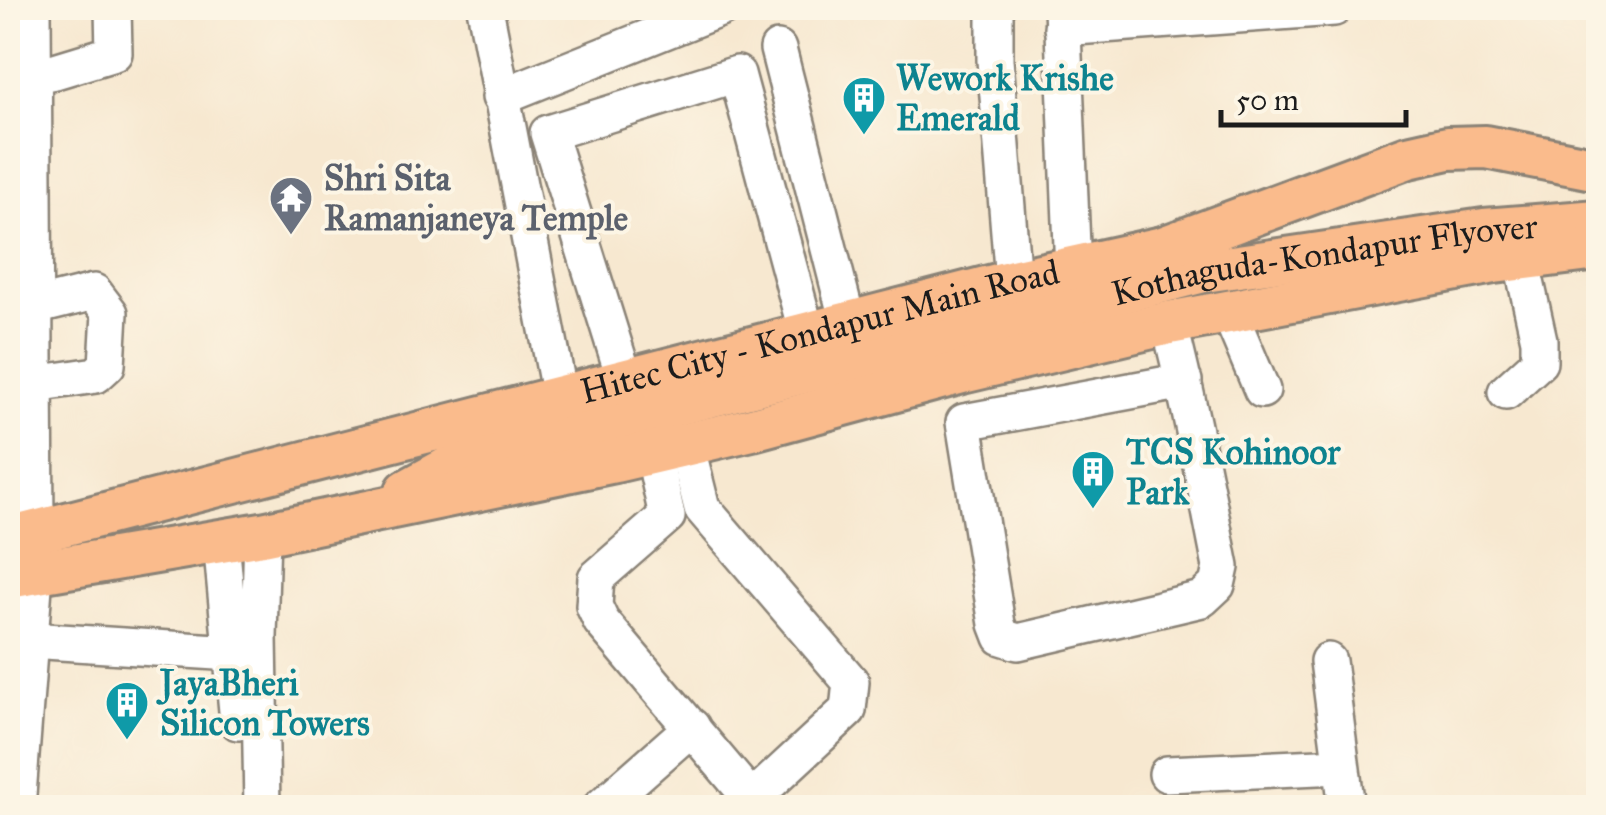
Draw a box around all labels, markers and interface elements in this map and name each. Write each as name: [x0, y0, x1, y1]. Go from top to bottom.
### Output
place label: Wework Krishe Emerald: [896, 57, 1114, 140]
scale bar: [1221, 65, 1406, 127]
building icon: Wework Krishe Emerald: [841, 75, 887, 136]
text: 50 m: [1236, 82, 1299, 118]
place label: Shri Sita Ramanjaneya Temple: [324, 157, 629, 240]
temple icon: Shri Sita Ramanjaneya Temple: [268, 175, 314, 236]
street label: Kothaguda-Kondapur Flyover: [1107, 204, 1540, 315]
street label: Hitec City - Kondapur Main Road: [576, 250, 1064, 413]
place label: TCS Kohinoor Park: [1126, 431, 1341, 514]
building icon: TCS Kohinoor Park: [1070, 449, 1116, 510]
place label: JayaBheri Silicon Towers: [156, 662, 370, 745]
building icon: JayaBheri Silicon Towers: [104, 680, 150, 741]

